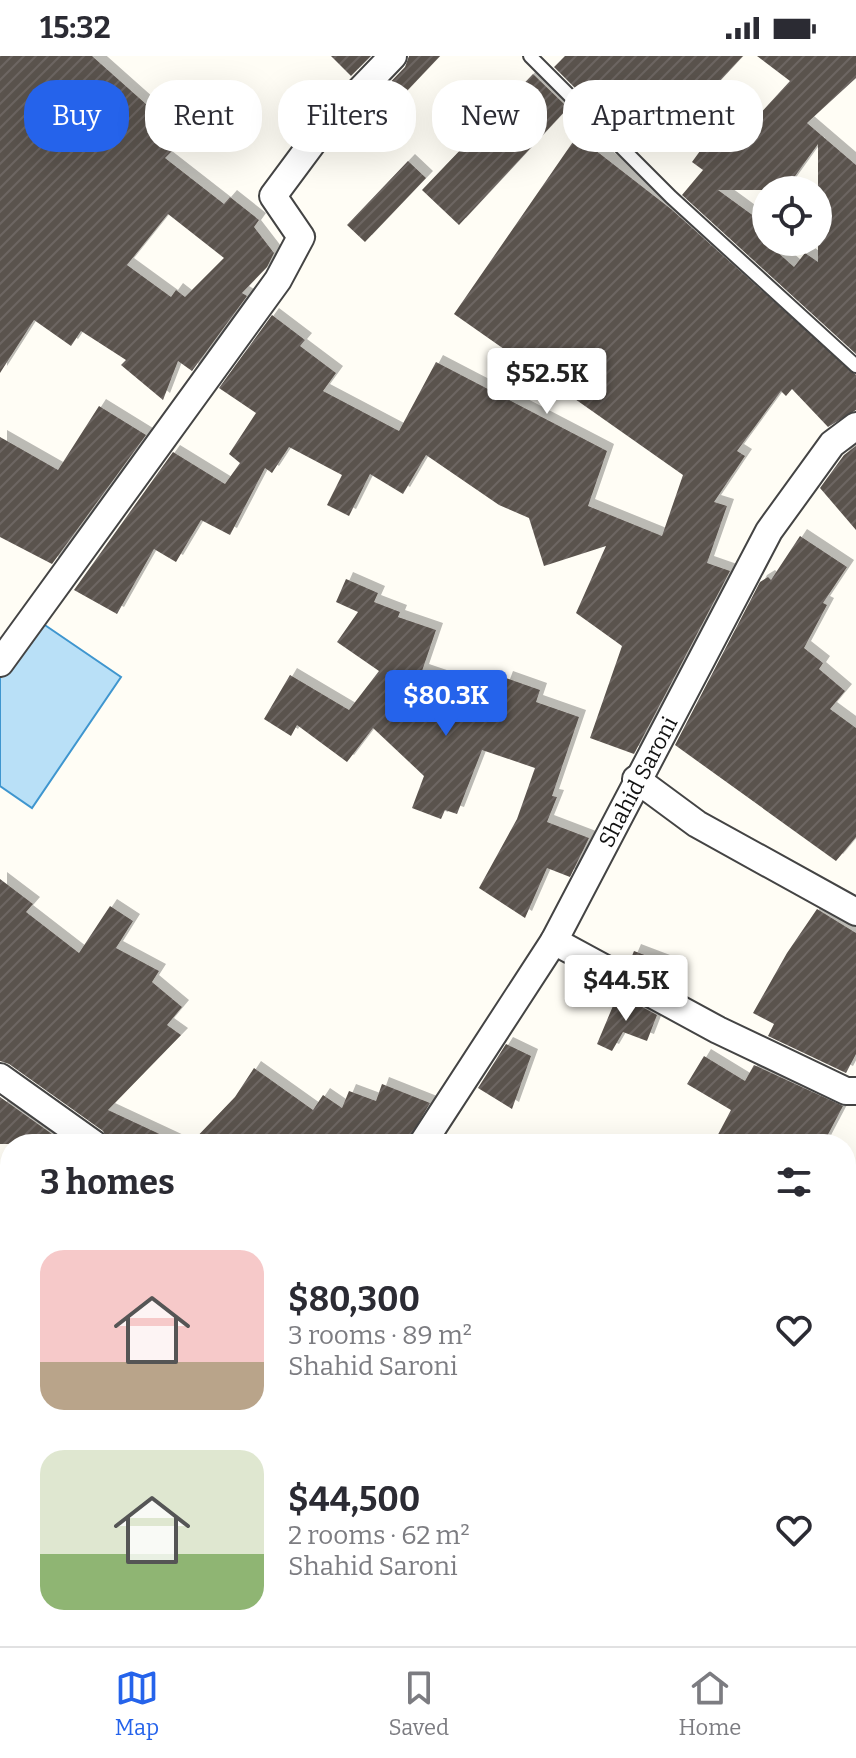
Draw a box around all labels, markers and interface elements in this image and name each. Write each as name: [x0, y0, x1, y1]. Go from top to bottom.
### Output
text: 15:32: [40, 10, 111, 46]
chip: Buy: [24, 80, 129, 152]
chip: Rent: [145, 80, 262, 152]
chip: Filters: [278, 80, 416, 152]
chip: New: [432, 80, 547, 152]
chip: Apartment: [563, 80, 763, 152]
map controls: [752, 176, 832, 256]
button: locate: [752, 176, 832, 256]
pin: $52.5K: [482, 348, 612, 416]
text: $52.5K: [505, 358, 589, 389]
pin: $80.3K: [381, 670, 511, 738]
text: $80.3K: [403, 680, 489, 711]
street label: Shahid Saroni: [592, 711, 683, 852]
pin: $44.5K: [561, 955, 691, 1023]
text: $44.5K: [583, 965, 669, 996]
icon: filters: [772, 1160, 816, 1204]
text: 3 homes: [40, 1162, 175, 1203]
text: $80,300: [288, 1279, 420, 1320]
icon: home: [104, 1282, 200, 1378]
icon: heart: [772, 1308, 816, 1352]
text: 3 rooms · 89 m²: [288, 1320, 472, 1351]
text: Shahid Saroni: [288, 1351, 458, 1382]
text: $44,500: [288, 1479, 420, 1520]
icon: home: [104, 1482, 200, 1578]
icon: heart: [772, 1508, 816, 1552]
text: 2 rooms · 62 m²: [288, 1520, 470, 1551]
text: Shahid Saroni: [288, 1551, 458, 1582]
tab: Map: [115, 1666, 159, 1741]
tab: Saved: [389, 1666, 449, 1741]
tab: Home: [678, 1666, 741, 1741]

